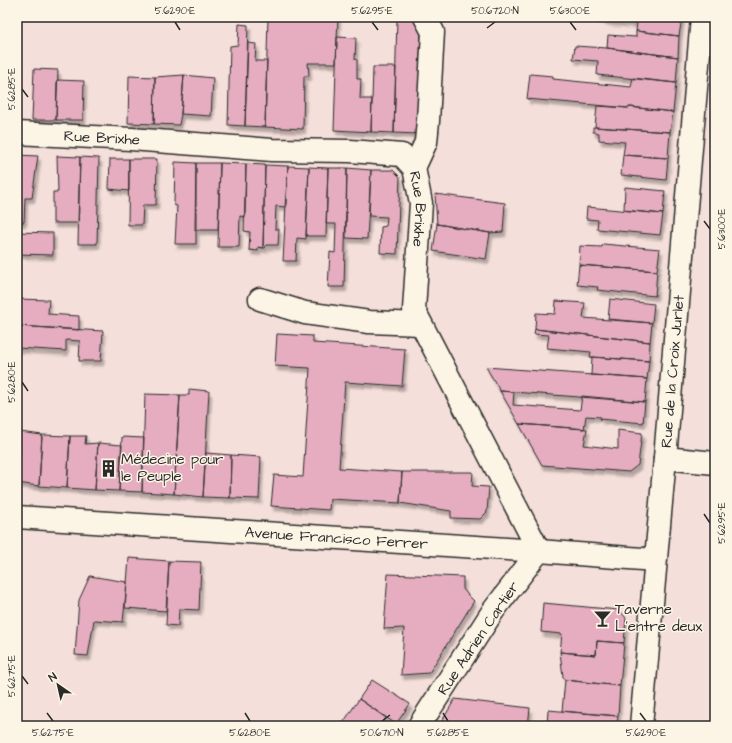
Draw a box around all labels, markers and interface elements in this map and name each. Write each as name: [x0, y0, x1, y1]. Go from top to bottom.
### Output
text: 5.6290°E: [155, 4, 195, 18]
text: 5.6295°E: [351, 4, 393, 18]
text: 50.6720°N: [471, 4, 519, 18]
text: 5.6300°E: [550, 4, 590, 18]
text: 5.6285°E: [5, 68, 19, 110]
street label: Rue Brixhe: [63, 125, 141, 151]
street label: Rue Brixhe: [404, 169, 431, 248]
text: 5.6300°E: [715, 209, 729, 249]
street label: Rue de la Croix Jurlet: [656, 294, 690, 449]
text: 5.6280°E: [5, 361, 19, 403]
place label: Médecine pour le Peuple: [121, 449, 223, 487]
building icon: Médecine pour le Peuple: [98, 458, 118, 478]
text: 5.6295°E: [715, 502, 729, 544]
street label: Avenue Francisco Ferrer: [244, 522, 428, 555]
street label: Rue Adrien Cartier: [432, 577, 524, 699]
place label: Taverne L'entre deux: [615, 599, 703, 637]
bar icon: Taverne L'entre deux: [592, 608, 612, 628]
text: 5.6275°E: [5, 655, 19, 697]
north arrow: [38, 665, 78, 705]
text: N: [46, 669, 60, 685]
text: 5.6275°E: [32, 726, 74, 740]
text: 5.6280°E: [229, 726, 271, 740]
text: 50.6710°N: [360, 726, 404, 740]
text: 5.6285°E: [427, 726, 469, 740]
text: 5.6290°E: [626, 726, 666, 740]

